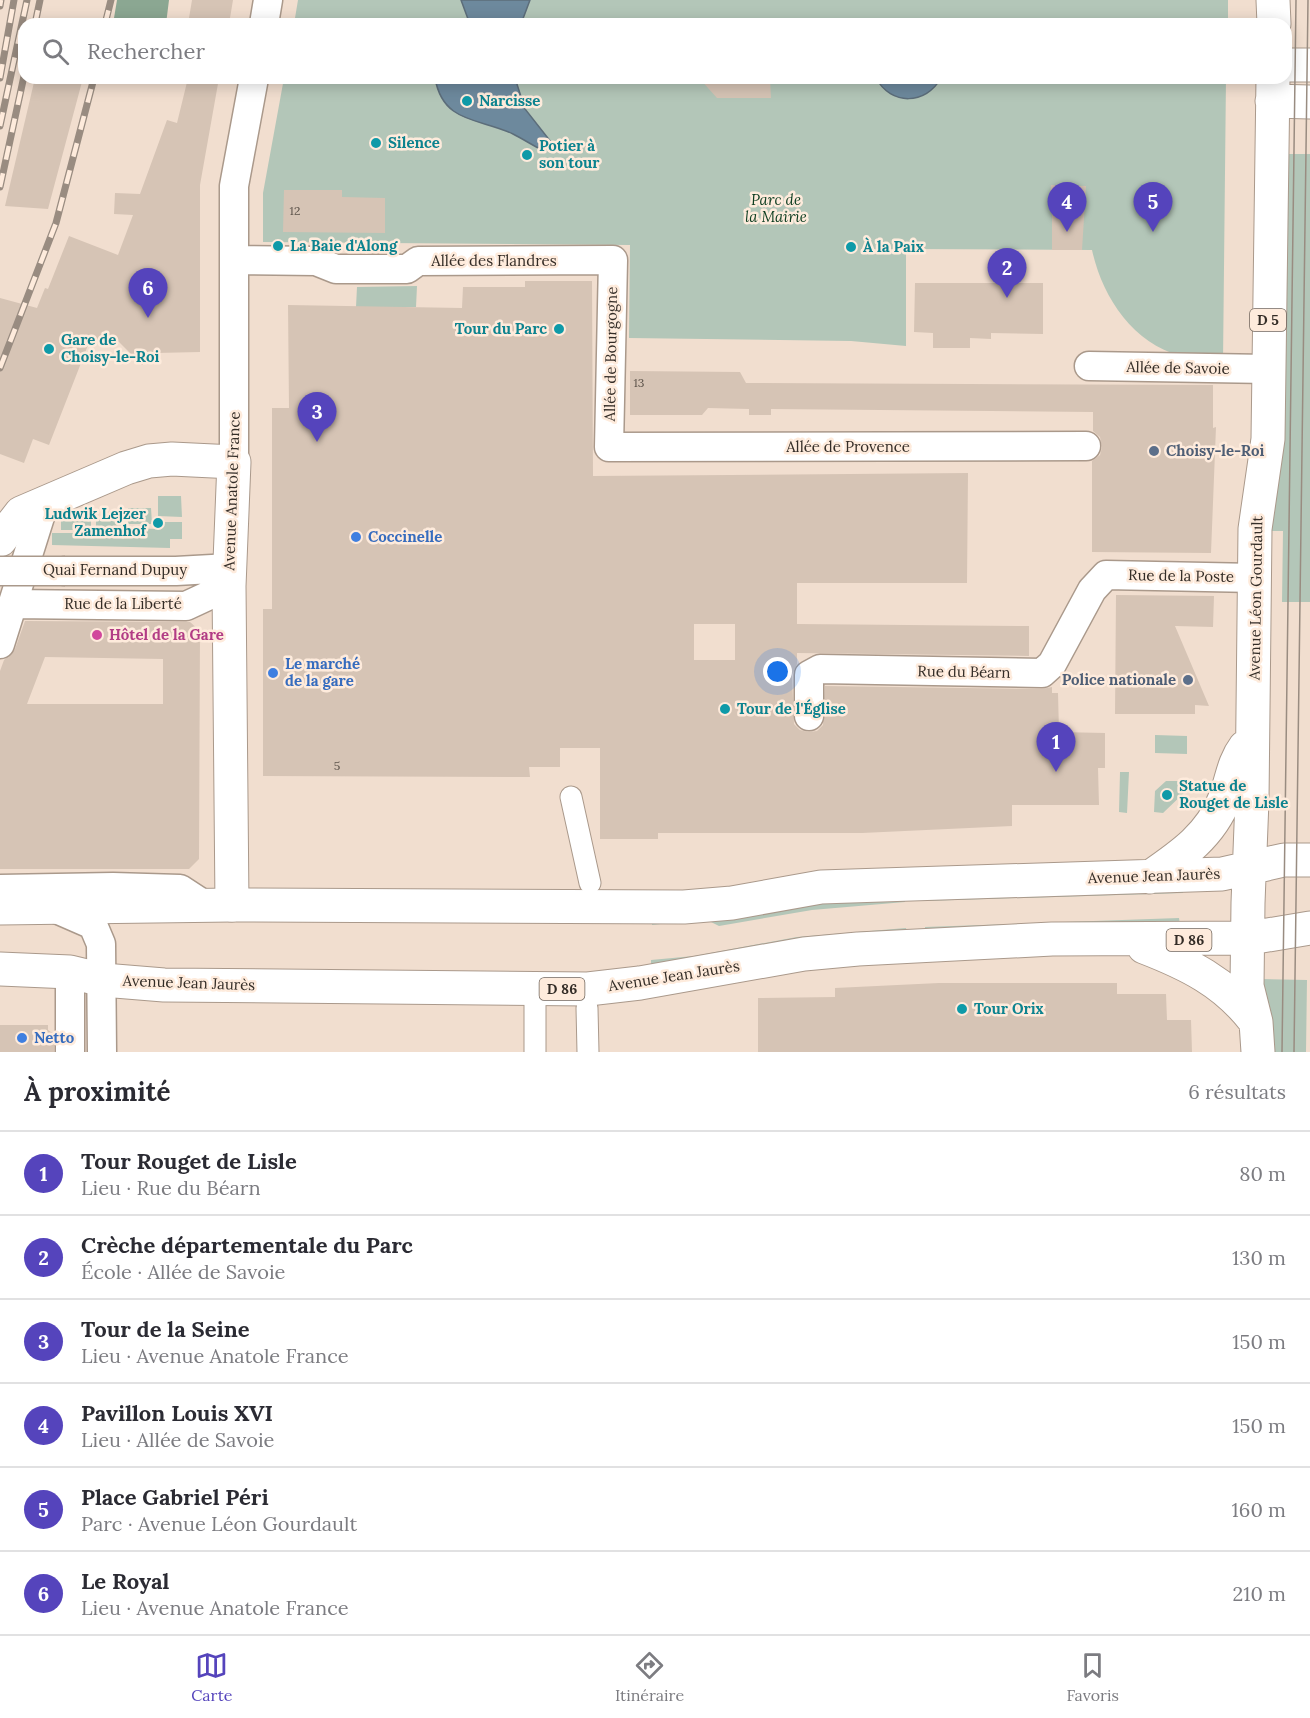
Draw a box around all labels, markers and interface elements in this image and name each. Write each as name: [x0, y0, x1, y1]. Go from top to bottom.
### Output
search box: [18, 18, 1292, 84]
icon: search: [39, 35, 72, 68]
text: Rechercher: [87, 37, 205, 65]
place label: Narcisse: [479, 91, 540, 110]
marker: Narcisse: [460, 94, 474, 108]
place label: Silence: [388, 133, 440, 152]
marker: Silence: [369, 136, 383, 150]
place label: Potier à son tour: [539, 136, 600, 172]
marker: Potier à son tour: [520, 148, 534, 162]
pin: 4: [1048, 182, 1086, 232]
pin: 5: [1134, 182, 1172, 232]
park label: Parc de la Mairie: [745, 190, 807, 226]
house number: 12: [290, 203, 300, 218]
place label: La Baie d'Along: [290, 236, 398, 255]
place label: À la Paix: [863, 237, 924, 256]
marker: La Baie d'Along: [271, 239, 285, 253]
marker: À la Paix: [844, 240, 858, 254]
pin: 2: [988, 248, 1026, 298]
street label: Allée des Flandres: [430, 251, 557, 270]
pin: 6: [128, 268, 168, 318]
street label: Allée de Bourgogne: [600, 286, 621, 423]
road number: D 5: [1250, 309, 1286, 331]
place label: Tour du Parc: [455, 319, 547, 338]
marker: Tour du Parc: [552, 322, 566, 336]
place label: Gare de Choisy-le-Roi: [61, 330, 159, 366]
marker: Gare de Choisy-le-Roi: [42, 342, 56, 356]
street label: Allée de Savoie: [1125, 357, 1230, 378]
house number: 13: [633, 375, 645, 390]
pin: 3: [298, 392, 336, 442]
street label: Avenue Anatole France: [219, 411, 244, 572]
street label: Allée de Provence: [785, 437, 910, 456]
place label: Choisy-le-Roi: [1166, 441, 1264, 460]
marker: Choisy-le-Roi: [1147, 444, 1161, 458]
place label: Ludwik Lejzer Zamenhof: [44, 504, 147, 540]
street label: Avenue Léon Gourdault: [1245, 515, 1266, 681]
marker: Ludwik Lejzer Zamenhof: [151, 516, 165, 530]
place label: Coccinelle: [368, 527, 442, 546]
marker: Coccinelle: [349, 530, 363, 544]
street label: Quai Fernand Dupuy: [43, 560, 187, 579]
street label: Rue de la Poste: [1128, 565, 1234, 586]
street label: Rue de la Liberté: [64, 594, 182, 613]
place label: Hôtel de la Gare: [109, 625, 224, 644]
marker: Hôtel de la Gare: [90, 628, 104, 642]
place label: Le marché de la gare: [285, 654, 360, 690]
your location: [763, 657, 792, 686]
street label: Rue du Béarn: [917, 661, 1011, 682]
marker: Le marché de la gare: [266, 666, 280, 680]
place label: Police nationale: [1062, 670, 1176, 689]
marker: Police nationale: [1181, 673, 1195, 687]
place label: Tour de l'Église: [737, 699, 846, 718]
marker: Tour de l'Église: [718, 702, 732, 716]
pin: 1: [1036, 722, 1076, 772]
house number: 5: [334, 758, 340, 773]
place label: Statue de Rouget de Lisle: [1179, 776, 1288, 812]
marker: Statue de Rouget de Lisle: [1160, 788, 1174, 802]
street label: Avenue Jean Jaurès: [1086, 864, 1221, 887]
road number: D 86: [1166, 929, 1212, 951]
street label: Avenue Jean Jaurès: [606, 956, 741, 995]
street label: Avenue Jean Jaurès: [121, 971, 256, 994]
road number: D 86: [540, 978, 584, 1000]
place label: Tour Orix: [974, 999, 1044, 1018]
marker: Tour Orix: [955, 1002, 969, 1016]
place label: Netto: [34, 1028, 75, 1047]
marker: Netto: [15, 1031, 29, 1045]
text: À proximité: [24, 1075, 170, 1108]
text: 6 résultats: [1188, 1079, 1286, 1104]
text: Tour Rouget de Lisle: [81, 1147, 297, 1175]
text: 1: [39, 1161, 48, 1186]
text: 80 m: [1239, 1161, 1286, 1186]
text: Lieu · Rue du Béarn: [81, 1175, 261, 1200]
text: Crèche départementale du Parc: [81, 1231, 413, 1259]
text: 2: [38, 1245, 49, 1270]
text: 130 m: [1232, 1245, 1286, 1270]
text: École · Allée de Savoie: [81, 1259, 285, 1284]
text: Tour de la Seine: [81, 1315, 250, 1343]
text: 3: [38, 1329, 49, 1354]
text: 150 m: [1232, 1329, 1286, 1354]
text: Lieu · Avenue Anatole France: [81, 1343, 349, 1368]
text: Pavillon Louis XVI: [81, 1399, 273, 1427]
text: 4: [38, 1413, 49, 1438]
text: 150 m: [1232, 1413, 1286, 1438]
text: Lieu · Allée de Savoie: [81, 1427, 274, 1452]
text: Place Gabriel Péri: [81, 1483, 269, 1511]
text: 5: [38, 1497, 49, 1522]
text: 160 m: [1232, 1497, 1286, 1522]
text: Parc · Avenue Léon Gourdault: [81, 1511, 357, 1536]
text: Le Royal: [81, 1567, 169, 1595]
text: 6: [38, 1581, 49, 1606]
text: 210 m: [1232, 1581, 1286, 1606]
text: Lieu · Avenue Anatole France: [81, 1595, 349, 1620]
tab: Carte: [191, 1649, 233, 1705]
tab: Itinéraire: [615, 1649, 684, 1705]
tab: Favoris: [1066, 1649, 1119, 1705]

